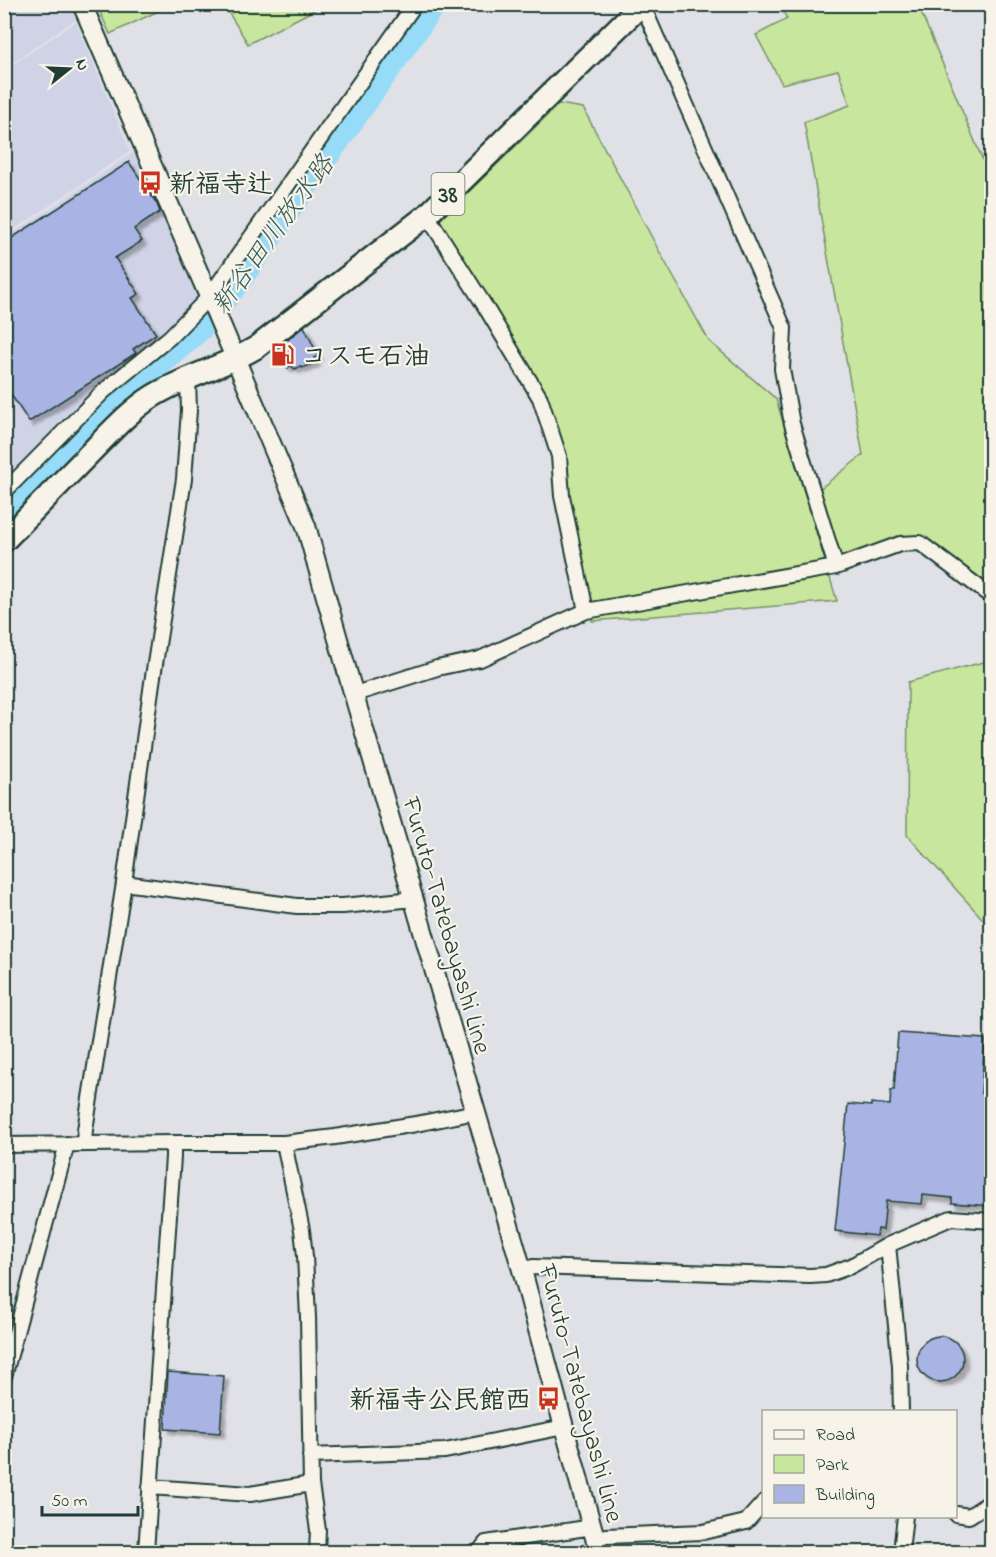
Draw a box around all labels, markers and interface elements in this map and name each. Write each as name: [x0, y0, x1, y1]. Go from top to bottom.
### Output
north arrow: [39, 39, 99, 99]
text: N: [68, 56, 95, 74]
water label: 新谷田川放水路: [203, 146, 347, 323]
place label: 新福寺辻: [169, 167, 273, 205]
bus stop icon: 新福寺辻: [138, 170, 164, 196]
road number: 38: [432, 173, 464, 215]
place label: コスモ石油: [301, 339, 430, 377]
fuel station icon: コスモ石油: [270, 342, 296, 368]
street label: Furuto-Tatebayashi Line: [390, 792, 500, 1059]
street label: Furuto-Tatebayashi Line: [526, 1260, 632, 1527]
place label: 新福寺公民館西: [349, 1383, 531, 1421]
bus stop icon: 新福寺公民館西: [536, 1386, 562, 1412]
legend: [762, 1410, 957, 1518]
text: Road: [816, 1423, 855, 1449]
text: Park: [816, 1453, 849, 1479]
scale bar: [42, 1479, 138, 1517]
text: Building: [815, 1483, 875, 1510]
text: 50 m: [51, 1489, 88, 1515]

